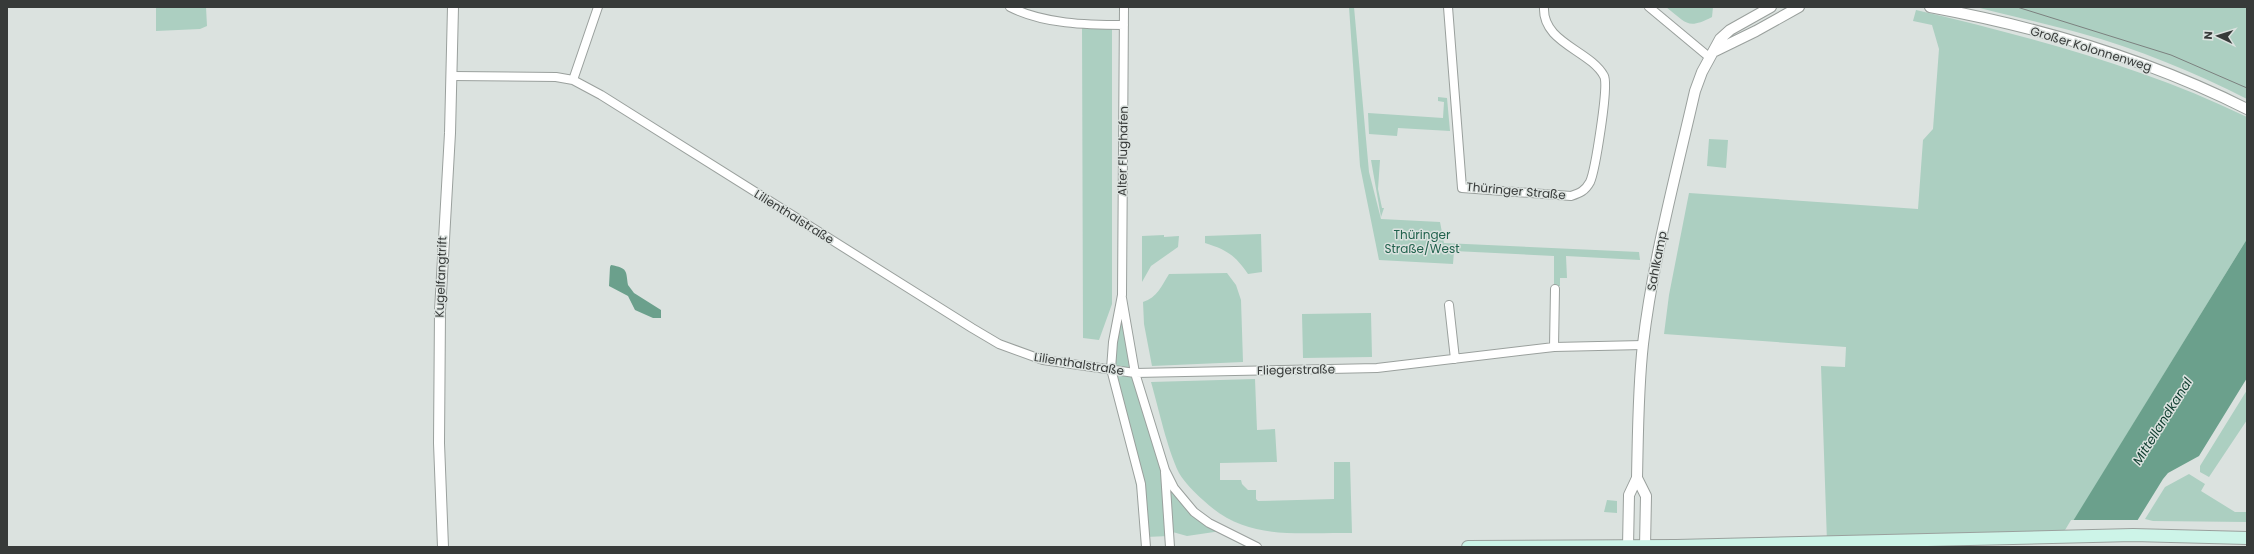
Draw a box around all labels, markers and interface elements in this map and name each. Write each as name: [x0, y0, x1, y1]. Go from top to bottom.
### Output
north arrow: [2198, 16, 2238, 56]
street label: Großer Kolonnenweg: [2028, 22, 2154, 75]
text: N: [2200, 31, 2216, 40]
street label: Alter Flughafen: [1113, 106, 1132, 196]
street label: Thüringer Straße: [1466, 178, 1567, 203]
street label: Lilienthalstraße: [751, 185, 837, 248]
park label: Thüringer Straße/West: [1384, 226, 1460, 257]
street label: Sahlkamp: [1642, 230, 1671, 292]
street label: Kugelfangtrift: [431, 236, 450, 318]
street label: Lilienthalstraße: [1033, 348, 1125, 379]
street label: Fliegerstraße: [1257, 360, 1335, 379]
water label: Mittellandkanal: [2128, 373, 2197, 469]

